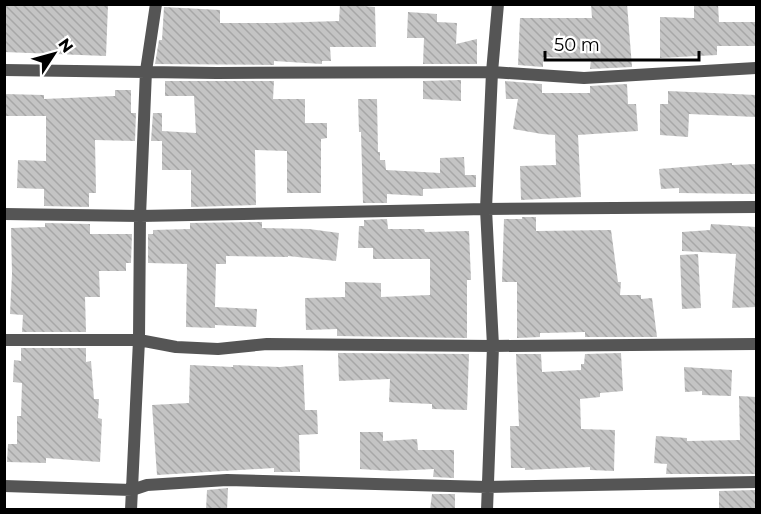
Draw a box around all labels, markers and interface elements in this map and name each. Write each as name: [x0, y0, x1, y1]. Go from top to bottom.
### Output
north arrow: [24, 24, 84, 84]
scale bar: [545, 24, 700, 62]
text: 50 m: [554, 34, 600, 56]
text: N: [54, 35, 77, 56]

